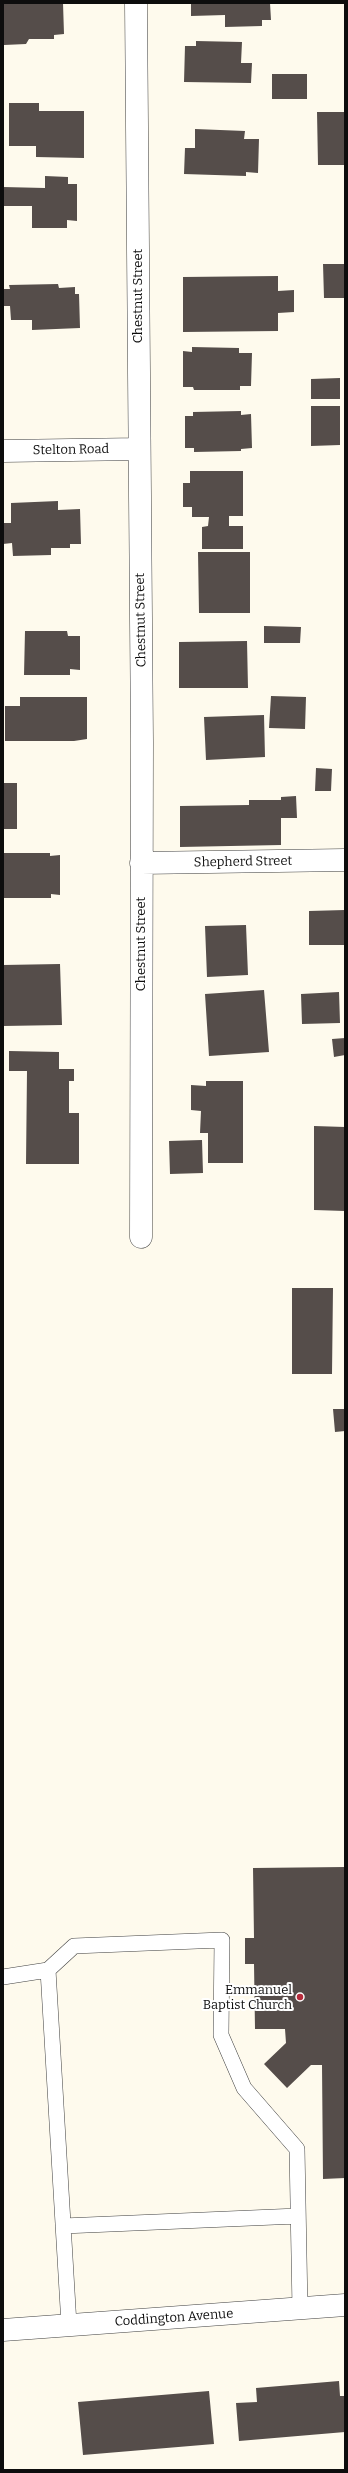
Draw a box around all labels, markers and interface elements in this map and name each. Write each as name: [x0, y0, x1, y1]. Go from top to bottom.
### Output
street label: Chestnut Street: [130, 249, 146, 343]
street label: Stelton Road: [33, 442, 109, 458]
street label: Chestnut Street: [132, 573, 150, 667]
street label: Shepherd Street: [194, 853, 292, 871]
street label: Chestnut Street: [133, 897, 149, 991]
place label: Emmanuel Baptist Church: [203, 1982, 292, 2013]
marker: Emmanuel Baptist Church: [295, 1992, 305, 2002]
street label: Coddington Avenue: [114, 2306, 234, 2330]

